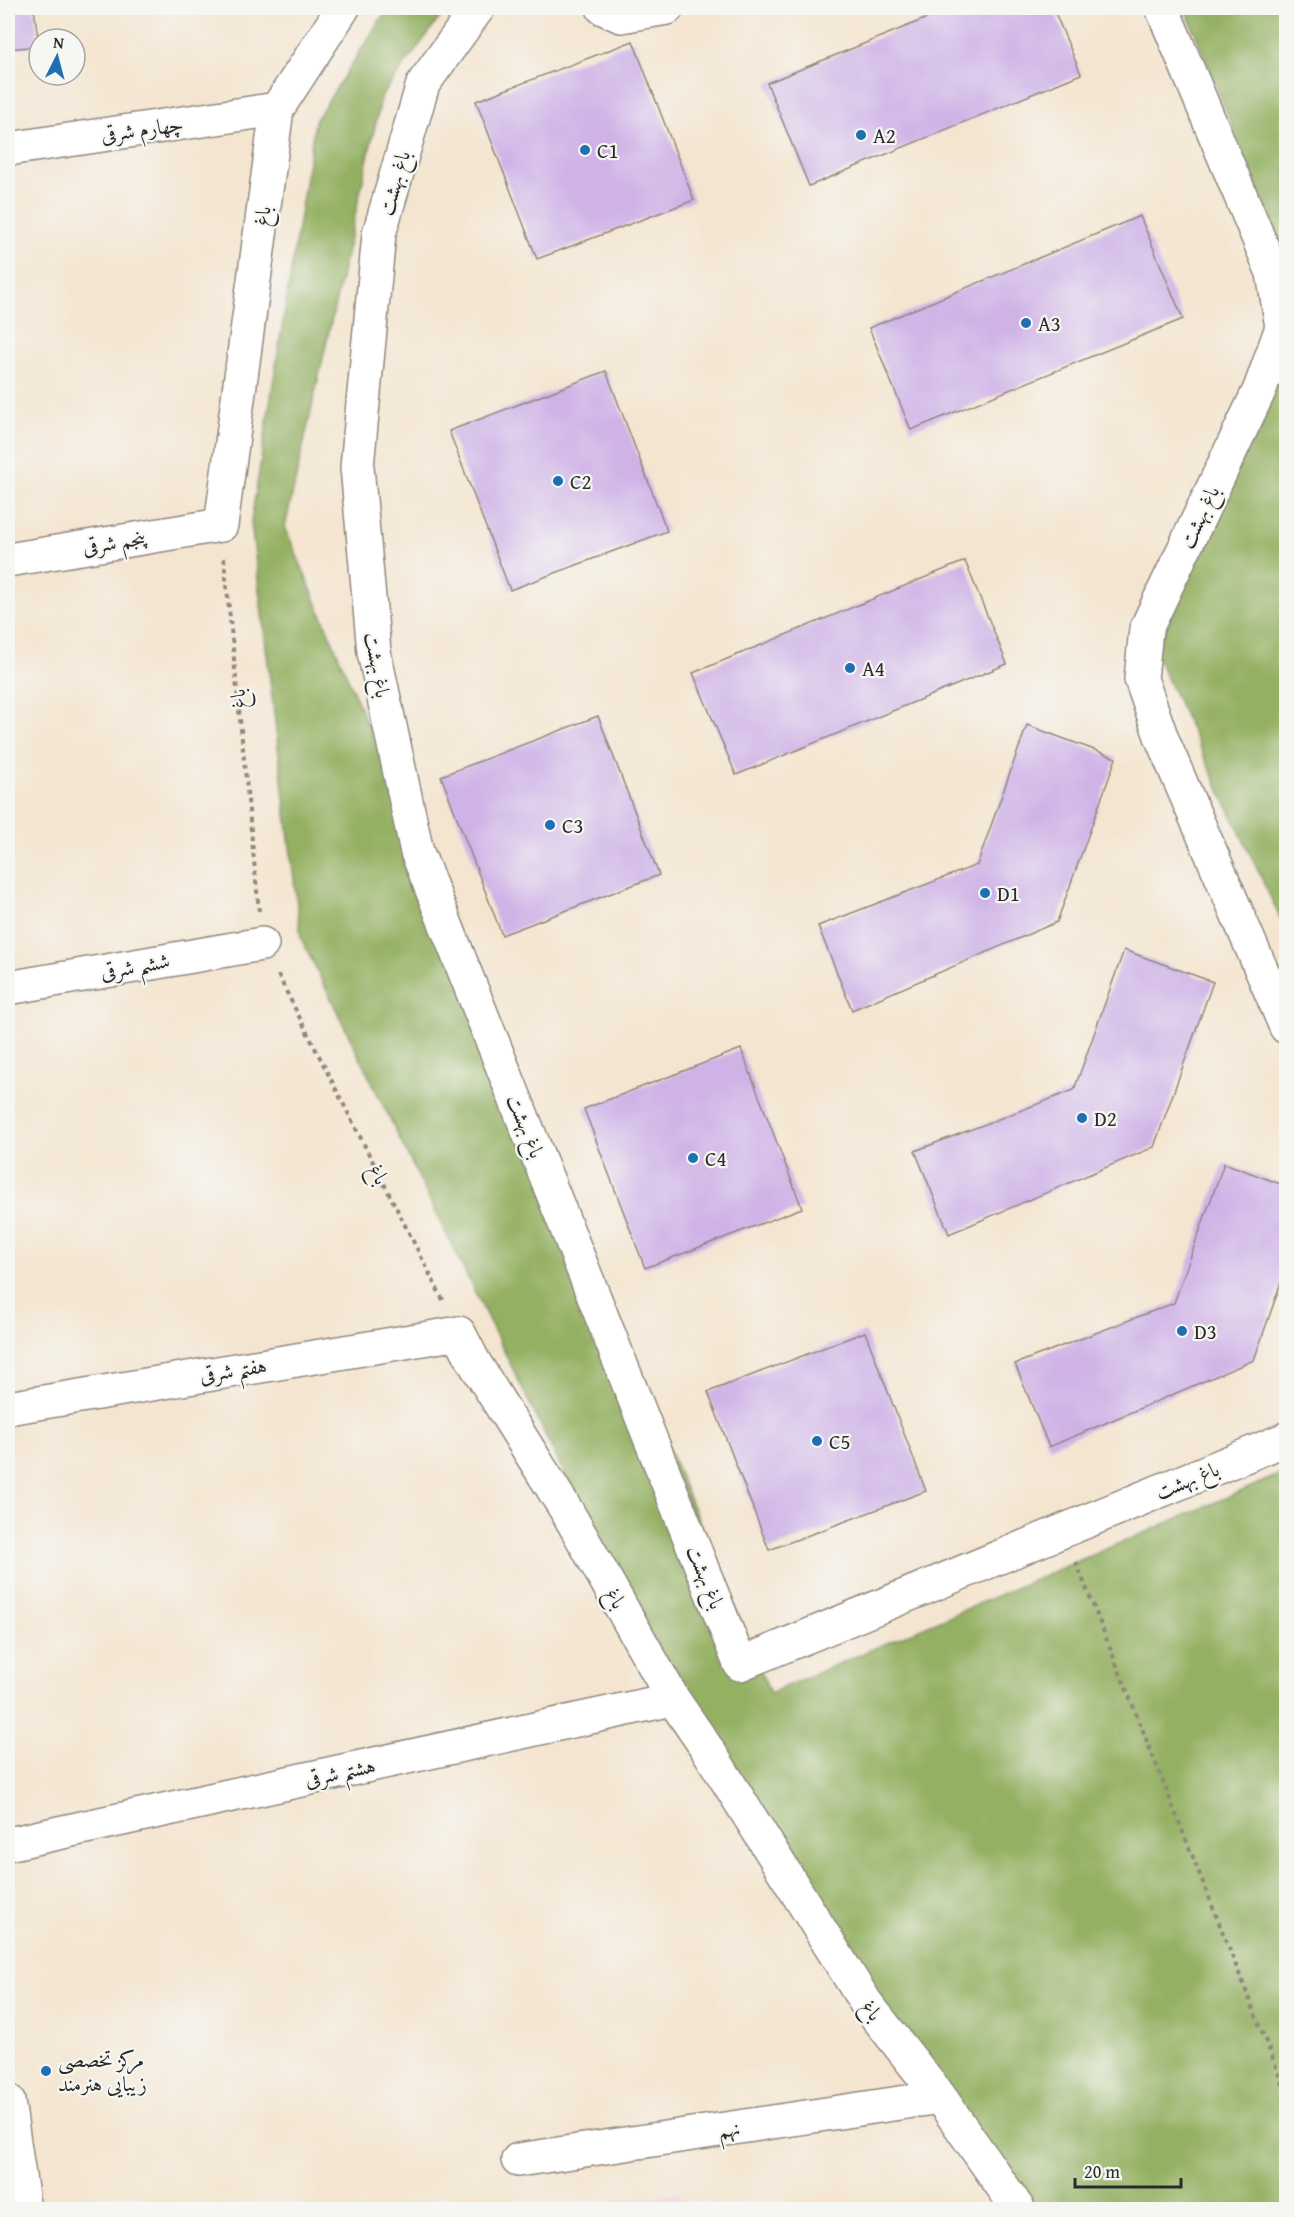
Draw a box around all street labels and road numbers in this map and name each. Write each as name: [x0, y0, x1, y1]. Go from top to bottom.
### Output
street label: چهارم شرقی: [99, 108, 186, 153]
street label: باغ بهشت: [370, 147, 421, 220]
street label: باغ: [245, 204, 282, 229]
street label: باغ بهشت: [1171, 480, 1230, 555]
street label: پنجم شرقی: [80, 521, 150, 567]
street label: باغ بهشت: [354, 630, 399, 701]
street label: باغ: [222, 687, 257, 711]
street label: ششم شرقی: [98, 945, 173, 993]
street label: باغ بهشت: [496, 1089, 553, 1164]
street label: باغ: [358, 1158, 397, 1191]
street label: هفتم شرقی: [197, 1349, 270, 1397]
street label: باغ بهشت: [1150, 1453, 1225, 1510]
street label: باغ بهشت: [676, 1540, 733, 1615]
street label: باغ: [595, 1582, 634, 1616]
street label: هشتم شرقی: [302, 1749, 380, 1800]
street label: باغ: [851, 1993, 890, 2029]
street label: نهم: [716, 2112, 743, 2151]

